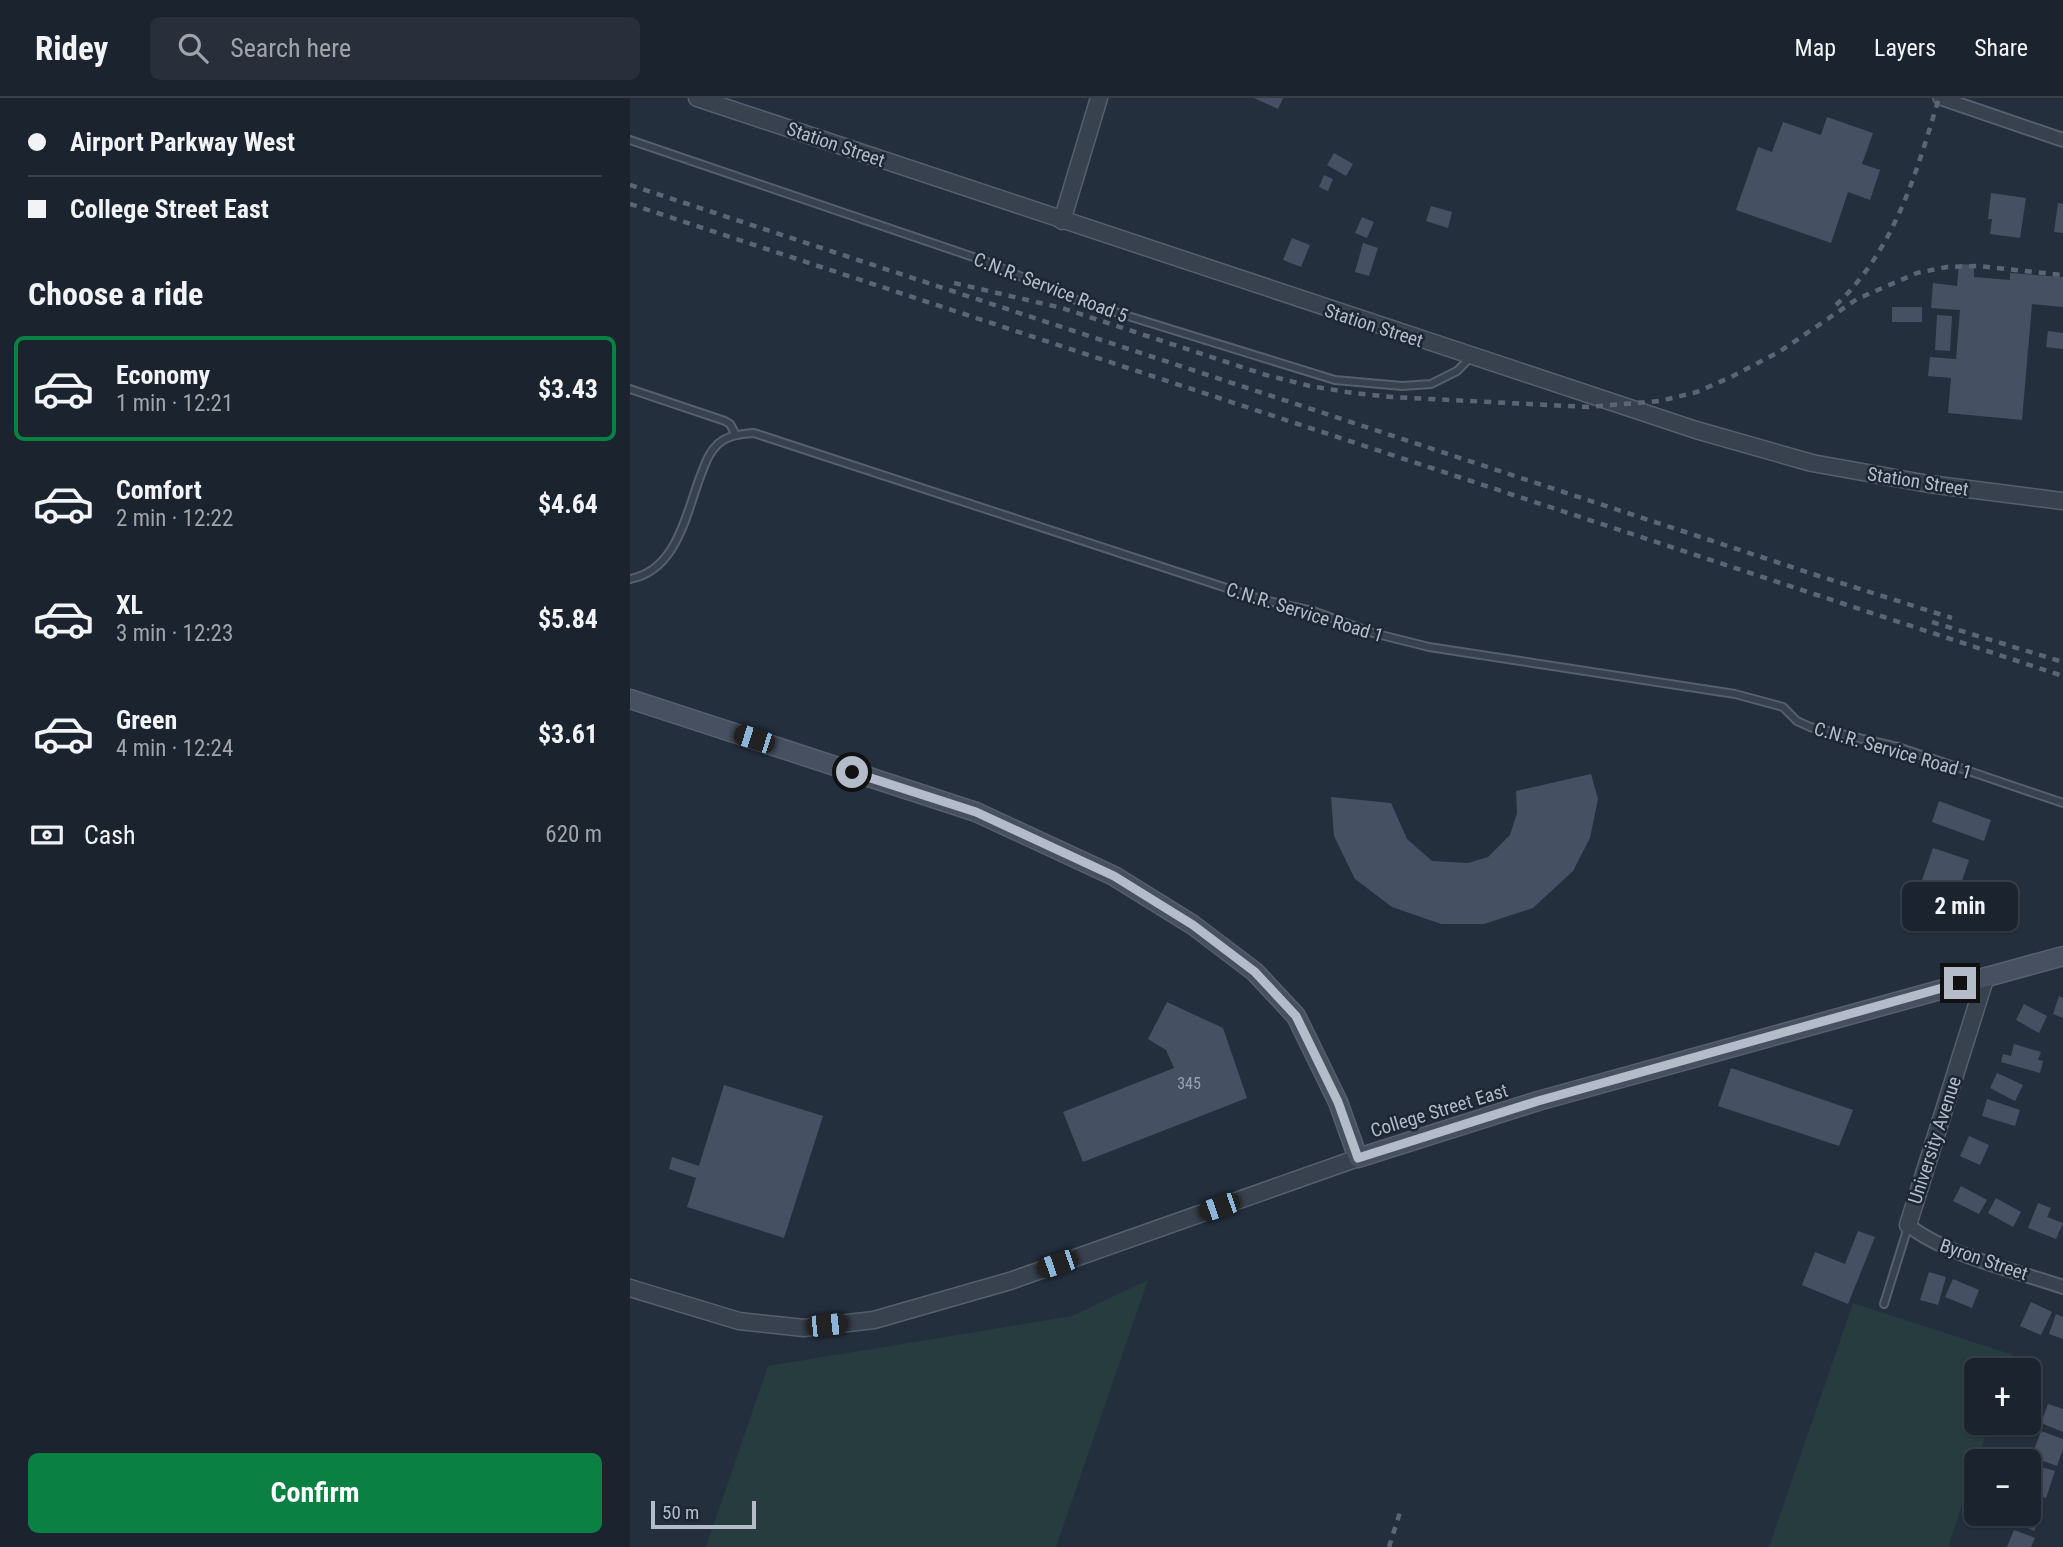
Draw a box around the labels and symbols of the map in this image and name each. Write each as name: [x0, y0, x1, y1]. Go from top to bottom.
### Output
street label: Station Street: [784, 117, 888, 172]
street label: C.N.R. Service Road 5: [971, 247, 1131, 327]
street label: Station Street: [1322, 299, 1426, 352]
street label: Station Street: [1866, 462, 1970, 501]
street label: C.N.R. Service Road 1: [1223, 578, 1386, 647]
street label: C.N.R. Service Road 1: [1811, 717, 1974, 784]
car: [731, 723, 778, 755]
route start: [836, 756, 868, 788]
callout: 2 min: [1902, 882, 2018, 930]
route end: [1944, 967, 1976, 999]
street label: University Avenue: [1903, 1073, 1966, 1207]
house number: 345: [1177, 1074, 1201, 1093]
street label: College Street East: [1368, 1079, 1511, 1142]
car: [1196, 1190, 1243, 1224]
street label: Byron Street: [1937, 1234, 2031, 1285]
car: [1034, 1247, 1081, 1281]
car: [806, 1312, 849, 1338]
scale bar: [651, 1498, 756, 1530]

